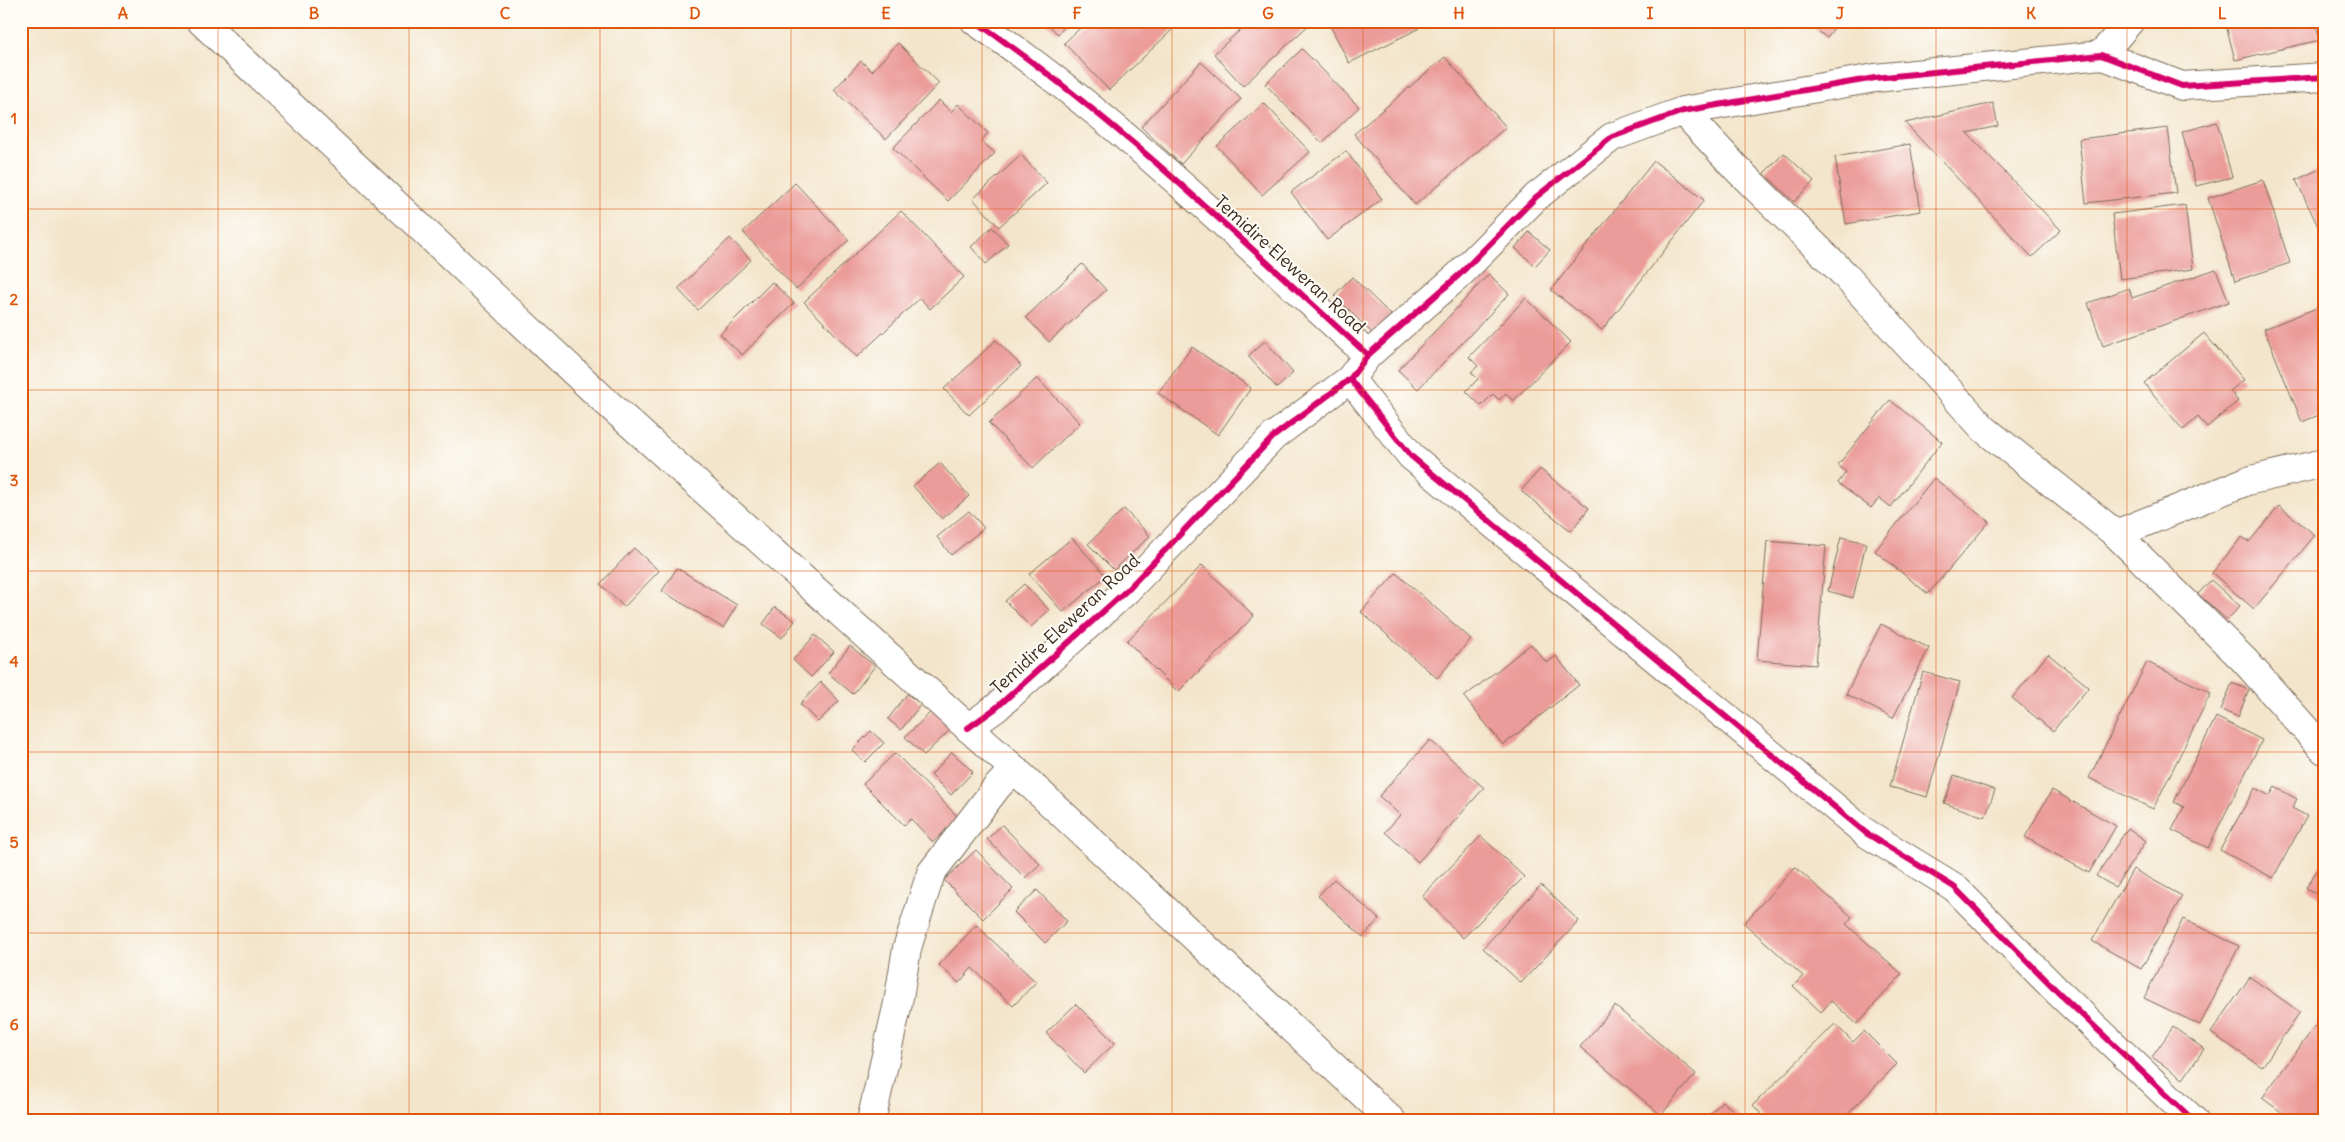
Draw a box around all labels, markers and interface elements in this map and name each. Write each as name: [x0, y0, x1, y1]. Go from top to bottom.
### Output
text: A: [118, 3, 128, 23]
text: B: [309, 3, 320, 23]
text: C: [500, 3, 511, 23]
text: D: [689, 3, 701, 23]
text: E: [881, 3, 891, 23]
text: F: [1072, 3, 1082, 23]
text: G: [1262, 3, 1274, 23]
text: H: [1453, 3, 1465, 23]
text: I: [1647, 3, 1654, 23]
text: J: [1836, 3, 1845, 23]
text: K: [2026, 3, 2036, 23]
text: L: [2218, 3, 2227, 23]
text: 1: [11, 108, 17, 128]
street label: Temidire Eleweran Road: [1210, 190, 1371, 338]
text: 2: [10, 289, 19, 309]
text: 3: [9, 470, 19, 490]
street label: Temidire Eleweran Road: [986, 549, 1145, 699]
text: 4: [9, 651, 19, 671]
text: 5: [9, 832, 19, 852]
text: 6: [9, 1014, 19, 1034]

